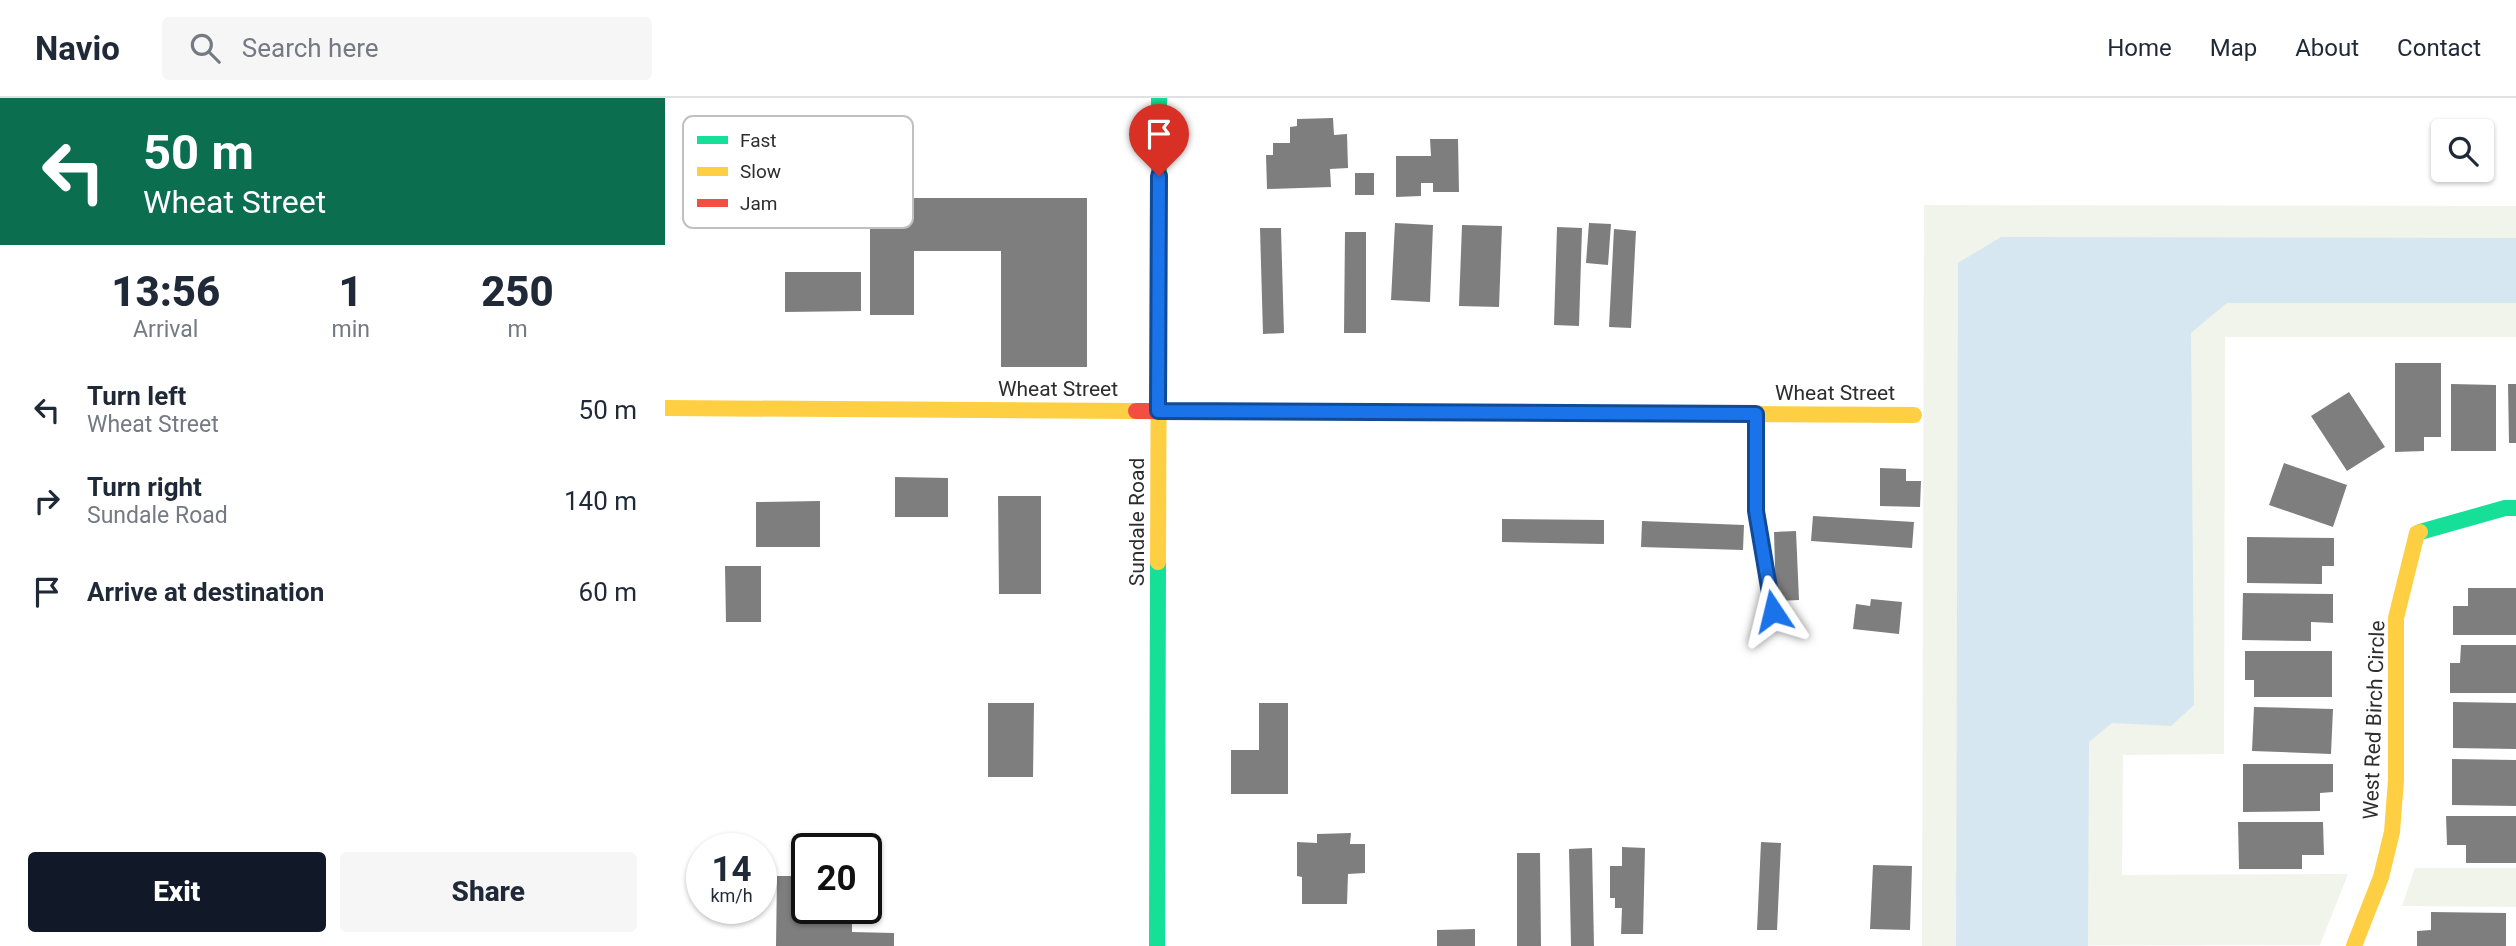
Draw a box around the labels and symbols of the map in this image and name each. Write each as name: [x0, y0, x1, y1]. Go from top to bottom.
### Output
pin: [1129, 104, 1189, 176]
legend: [683, 116, 913, 228]
text: Fast: [740, 129, 777, 152]
text: Slow: [740, 160, 781, 183]
text: Jam: [740, 192, 777, 215]
street label: Wheat Street: [998, 377, 1118, 401]
street label: Wheat Street: [1775, 381, 1895, 405]
street label: Sundale Road: [1125, 458, 1149, 586]
position arrow: [1736, 574, 1810, 648]
street label: West Red Birch Circle: [2359, 620, 2389, 820]
speed limit sign: 20: [791, 833, 882, 924]

